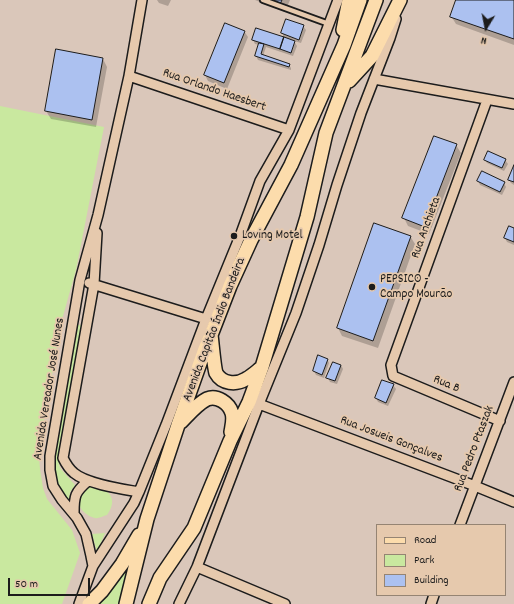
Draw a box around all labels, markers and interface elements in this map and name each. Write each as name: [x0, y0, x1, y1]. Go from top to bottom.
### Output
north arrow: [466, 8, 506, 48]
text: N: [480, 31, 488, 48]
street label: Rua Orlando Haesbert: [160, 66, 268, 116]
street label: Rua Anchieta: [409, 195, 445, 261]
place label: Loving Motel: [242, 228, 303, 244]
marker: Loving Motel: [229, 231, 239, 241]
street label: Avenida Capitão Índio Bandeira: [180, 256, 250, 404]
place label: PEPSICO - Campo Mourão: [380, 272, 452, 303]
marker: PEPSICO - Campo Mourão: [367, 282, 377, 292]
street label: Avenida Vereador José Nunes: [31, 317, 69, 461]
street label: Rua B: [430, 373, 462, 397]
street label: Rua Pedro Ptaszak: [451, 404, 499, 494]
street label: Rua Josueis Gonçalves: [338, 413, 444, 467]
legend: [376, 524, 506, 596]
text: Road: [414, 532, 436, 549]
text: Park: [414, 552, 434, 569]
scale bar: [10, 570, 92, 596]
text: Building: [414, 572, 449, 589]
text: 50 m: [15, 576, 38, 593]

